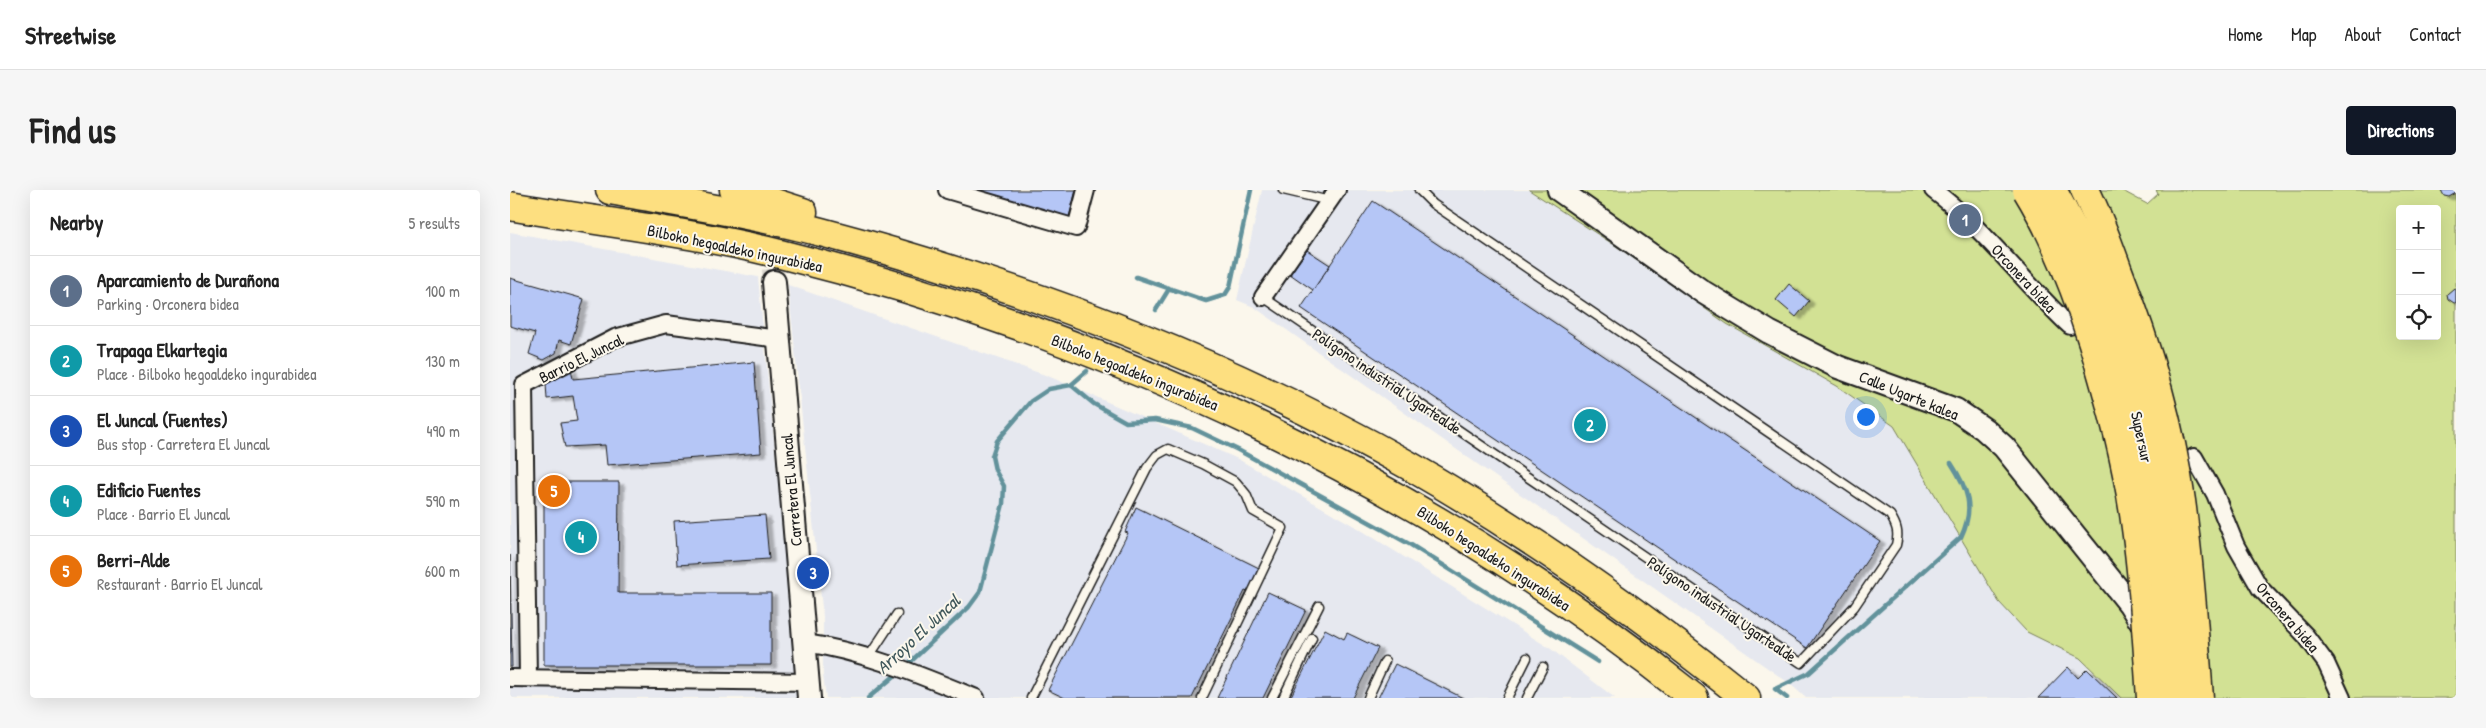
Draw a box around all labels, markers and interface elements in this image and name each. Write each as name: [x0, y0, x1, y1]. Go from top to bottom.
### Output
text: Streetwise: [25, 19, 116, 51]
text: Home: [2228, 22, 2263, 47]
text: Map: [2291, 22, 2316, 47]
text: About: [2344, 22, 2381, 47]
text: Contact: [2409, 22, 2461, 47]
button: Directions: [2346, 106, 2456, 155]
text: Find us: [30, 107, 116, 154]
pin: 1: [1949, 201, 1981, 239]
map controls: [2396, 205, 2441, 340]
button: +: [2396, 205, 2441, 250]
text: Nearby: [50, 208, 103, 237]
text: 5 results: [409, 212, 460, 234]
street label: Bilboko hegoaldeko ingurabidea: [646, 219, 824, 277]
street label: Orconera bidea: [1986, 239, 2062, 317]
button: −: [2396, 250, 2441, 295]
text: Aparcamiento de Durañona: [97, 267, 279, 293]
text: 1: [63, 280, 69, 302]
text: 100 m: [425, 280, 460, 302]
text: Parking · Orconera bidea: [97, 293, 239, 315]
button: locate: [2396, 295, 2441, 340]
street label: Polígono industrial Ugartealde: [1308, 323, 1466, 439]
street label: Barrio El Juncal: [535, 328, 628, 388]
street label: Bilboko hegoaldeko ingurabidea: [1048, 328, 1222, 416]
text: Trapaga Elkartegia: [97, 337, 227, 363]
text: 2: [62, 350, 70, 372]
text: 130 m: [425, 350, 460, 372]
text: Place · Bilboko hegoaldeko ingurabidea: [97, 363, 317, 385]
street label: Calle Ugarte kalea: [1856, 365, 1962, 425]
your location: [1853, 404, 1879, 430]
pin: 2: [1574, 406, 1606, 444]
text: El Juncal (Fuentes): [97, 407, 228, 433]
street label: Supersur: [2126, 409, 2158, 465]
text: 3: [62, 420, 70, 442]
text: 490 m: [426, 420, 460, 442]
street label: Carretera El Juncal: [775, 432, 807, 547]
text: Bus stop · Carretera El Juncal: [97, 433, 270, 455]
pin: 5: [538, 472, 570, 510]
text: Edificio Fuentes: [97, 477, 201, 503]
text: 4: [63, 490, 69, 512]
text: 590 m: [426, 490, 460, 512]
street label: Bilboko hegoaldeko ingurabidea: [1413, 500, 1575, 616]
text: Place · Barrio El Juncal: [97, 503, 230, 525]
pin: 4: [565, 518, 597, 556]
text: Berri-Alde: [97, 547, 170, 573]
street label: Polígono industrial Ugartealde: [1643, 551, 1801, 667]
pin: 3: [797, 554, 829, 592]
text: 5: [63, 560, 69, 582]
text: 600 m: [425, 560, 460, 582]
text: Restaurant · Barrio El Juncal: [97, 573, 262, 595]
street label: Orconera bidea: [2251, 577, 2325, 657]
water label: Arroyo El Juncal: [870, 588, 966, 680]

